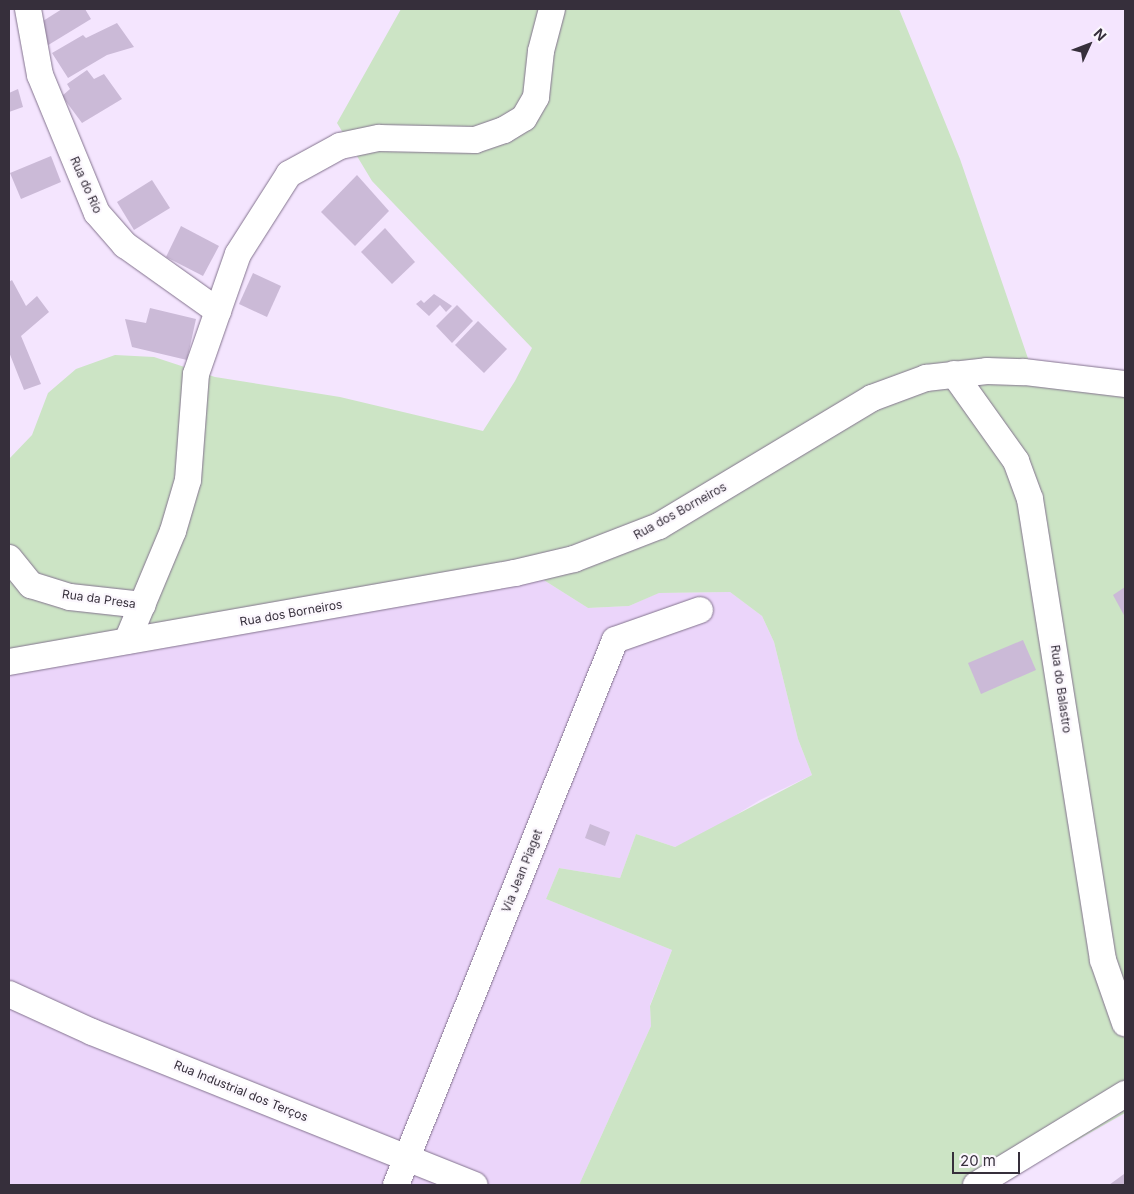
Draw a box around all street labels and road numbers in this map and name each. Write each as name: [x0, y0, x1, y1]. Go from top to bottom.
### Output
street label: Rua do Rio: [67, 154, 105, 216]
street label: Rua dos Borneiros: [631, 480, 729, 542]
street label: Rua da Presa: [61, 587, 137, 611]
street label: Rua dos Borneiros: [239, 597, 343, 629]
street label: Rua do Balastro: [1048, 644, 1074, 734]
street label: Via Jean Piaget: [499, 827, 545, 915]
street label: Rua Industrial dos Terços: [172, 1057, 310, 1125]

